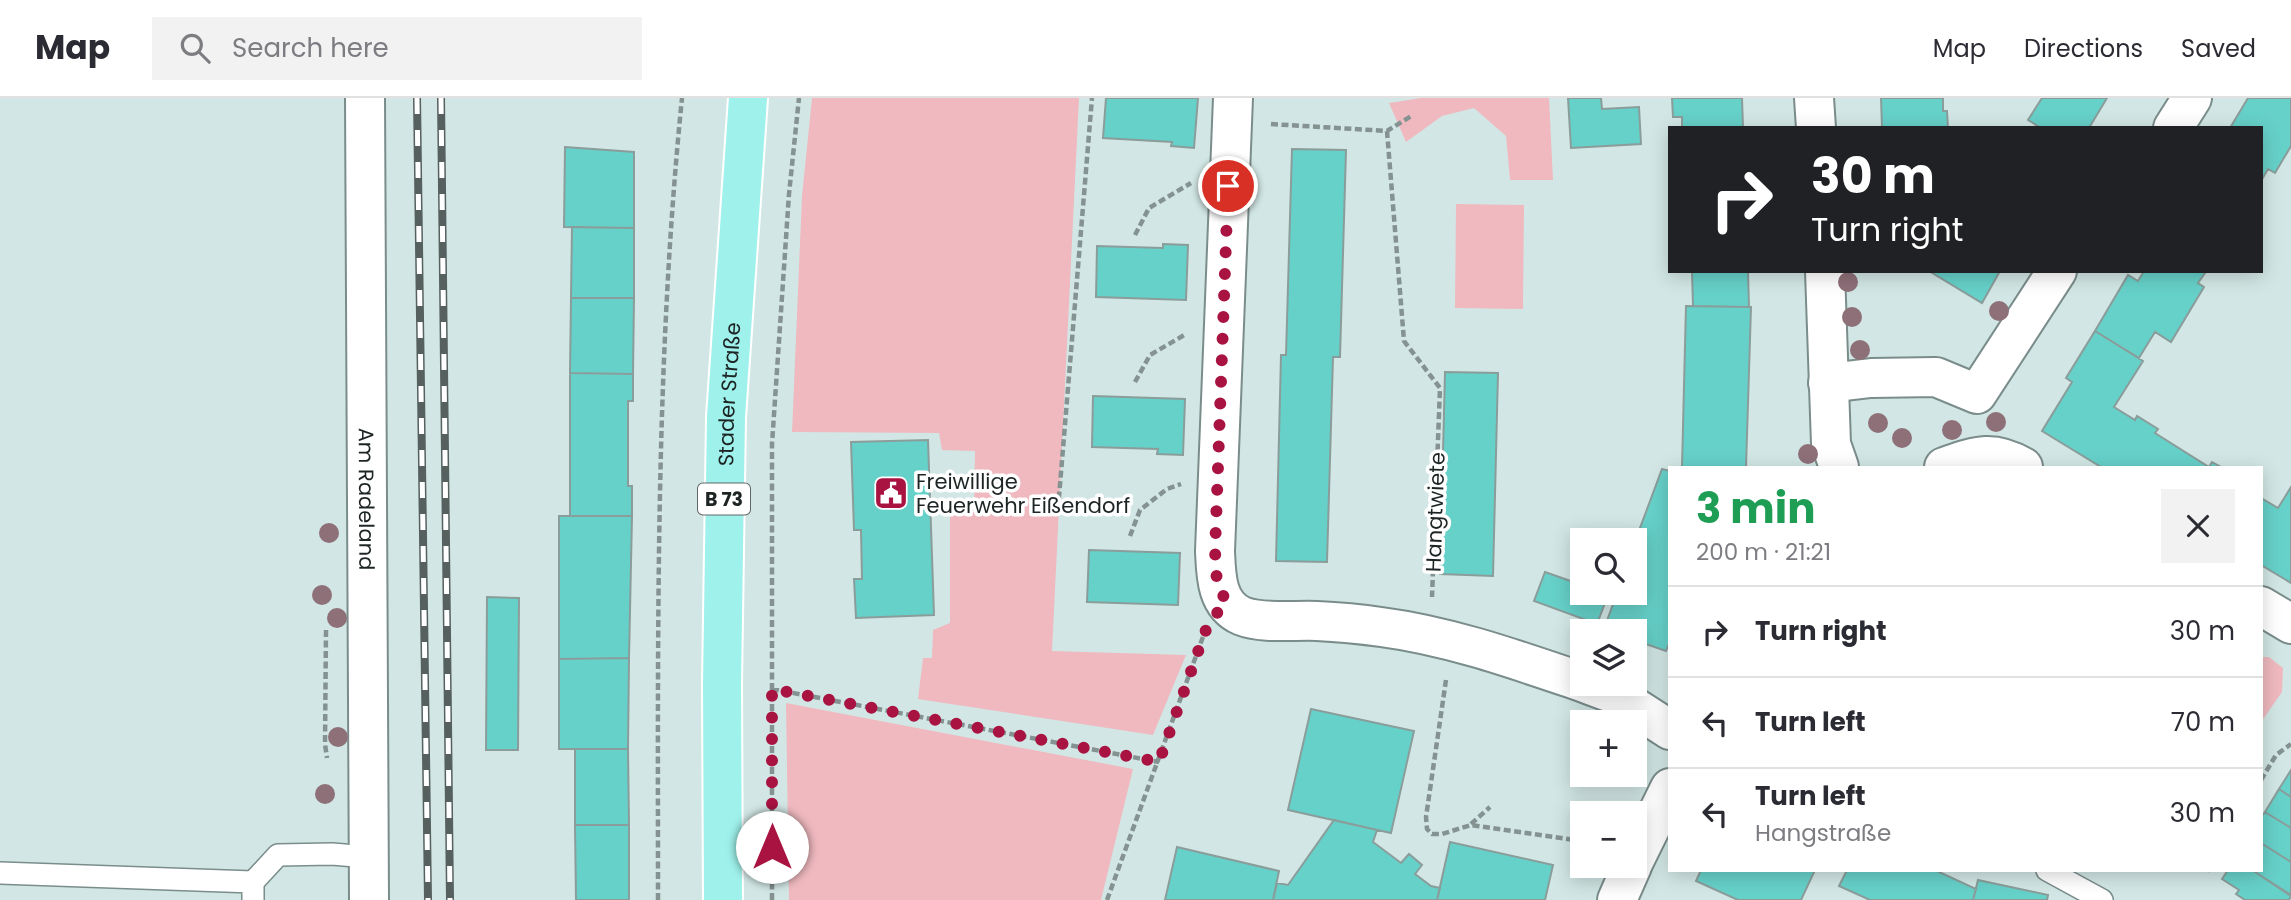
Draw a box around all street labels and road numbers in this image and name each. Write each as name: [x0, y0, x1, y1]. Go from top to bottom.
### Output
street label: Stader Straße: [711, 321, 747, 466]
street label: Am Radeland: [352, 428, 382, 570]
street label: Hangtwiete: [1418, 451, 1452, 573]
road number: B 73: [698, 484, 750, 514]

